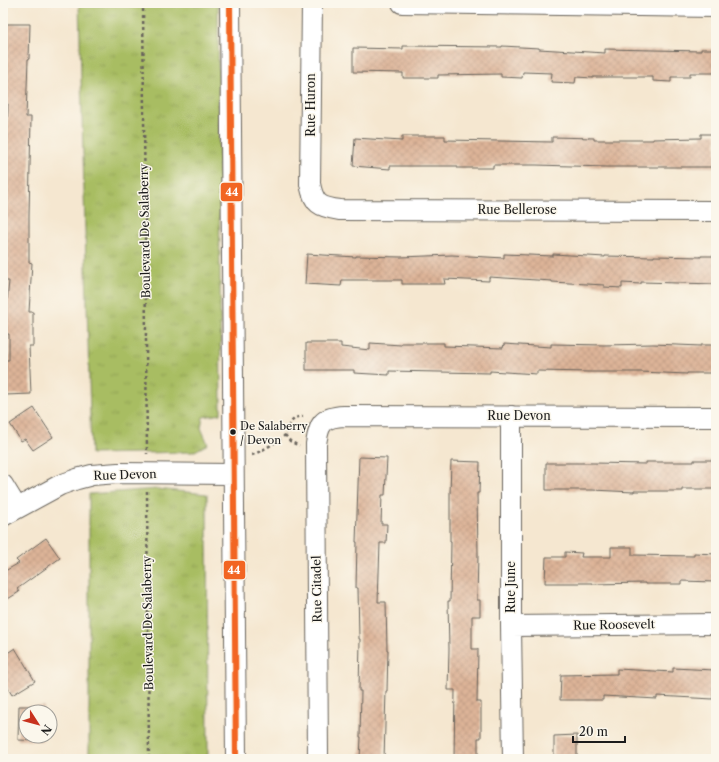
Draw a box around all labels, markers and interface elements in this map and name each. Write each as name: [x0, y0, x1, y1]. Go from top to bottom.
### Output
street label: Rue Huron: [303, 73, 318, 137]
street label: Boulevard De Salaberry: [136, 163, 153, 299]
line badge: 44: [220, 182, 243, 202]
text: 44: [225, 185, 239, 199]
street label: Rue Bellerose: [477, 202, 557, 217]
street label: Rue Devon: [487, 408, 551, 423]
place label: De Salaberry / Devon: [240, 419, 308, 447]
marker: De Salaberry / Devon: [228, 427, 238, 437]
street label: Rue Devon: [93, 466, 157, 483]
street label: Boulevard De Salaberry: [139, 555, 156, 691]
street label: Rue Citadel: [308, 555, 325, 623]
line badge: 44: [223, 560, 246, 580]
street label: Rue June: [503, 561, 518, 613]
text: 44: [227, 563, 241, 577]
street label: Rue Roosevelt: [573, 616, 656, 633]
north arrow: [18, 704, 58, 744]
scale bar: [573, 718, 625, 744]
text: N: [37, 722, 55, 738]
text: 20 m: [579, 724, 608, 739]

